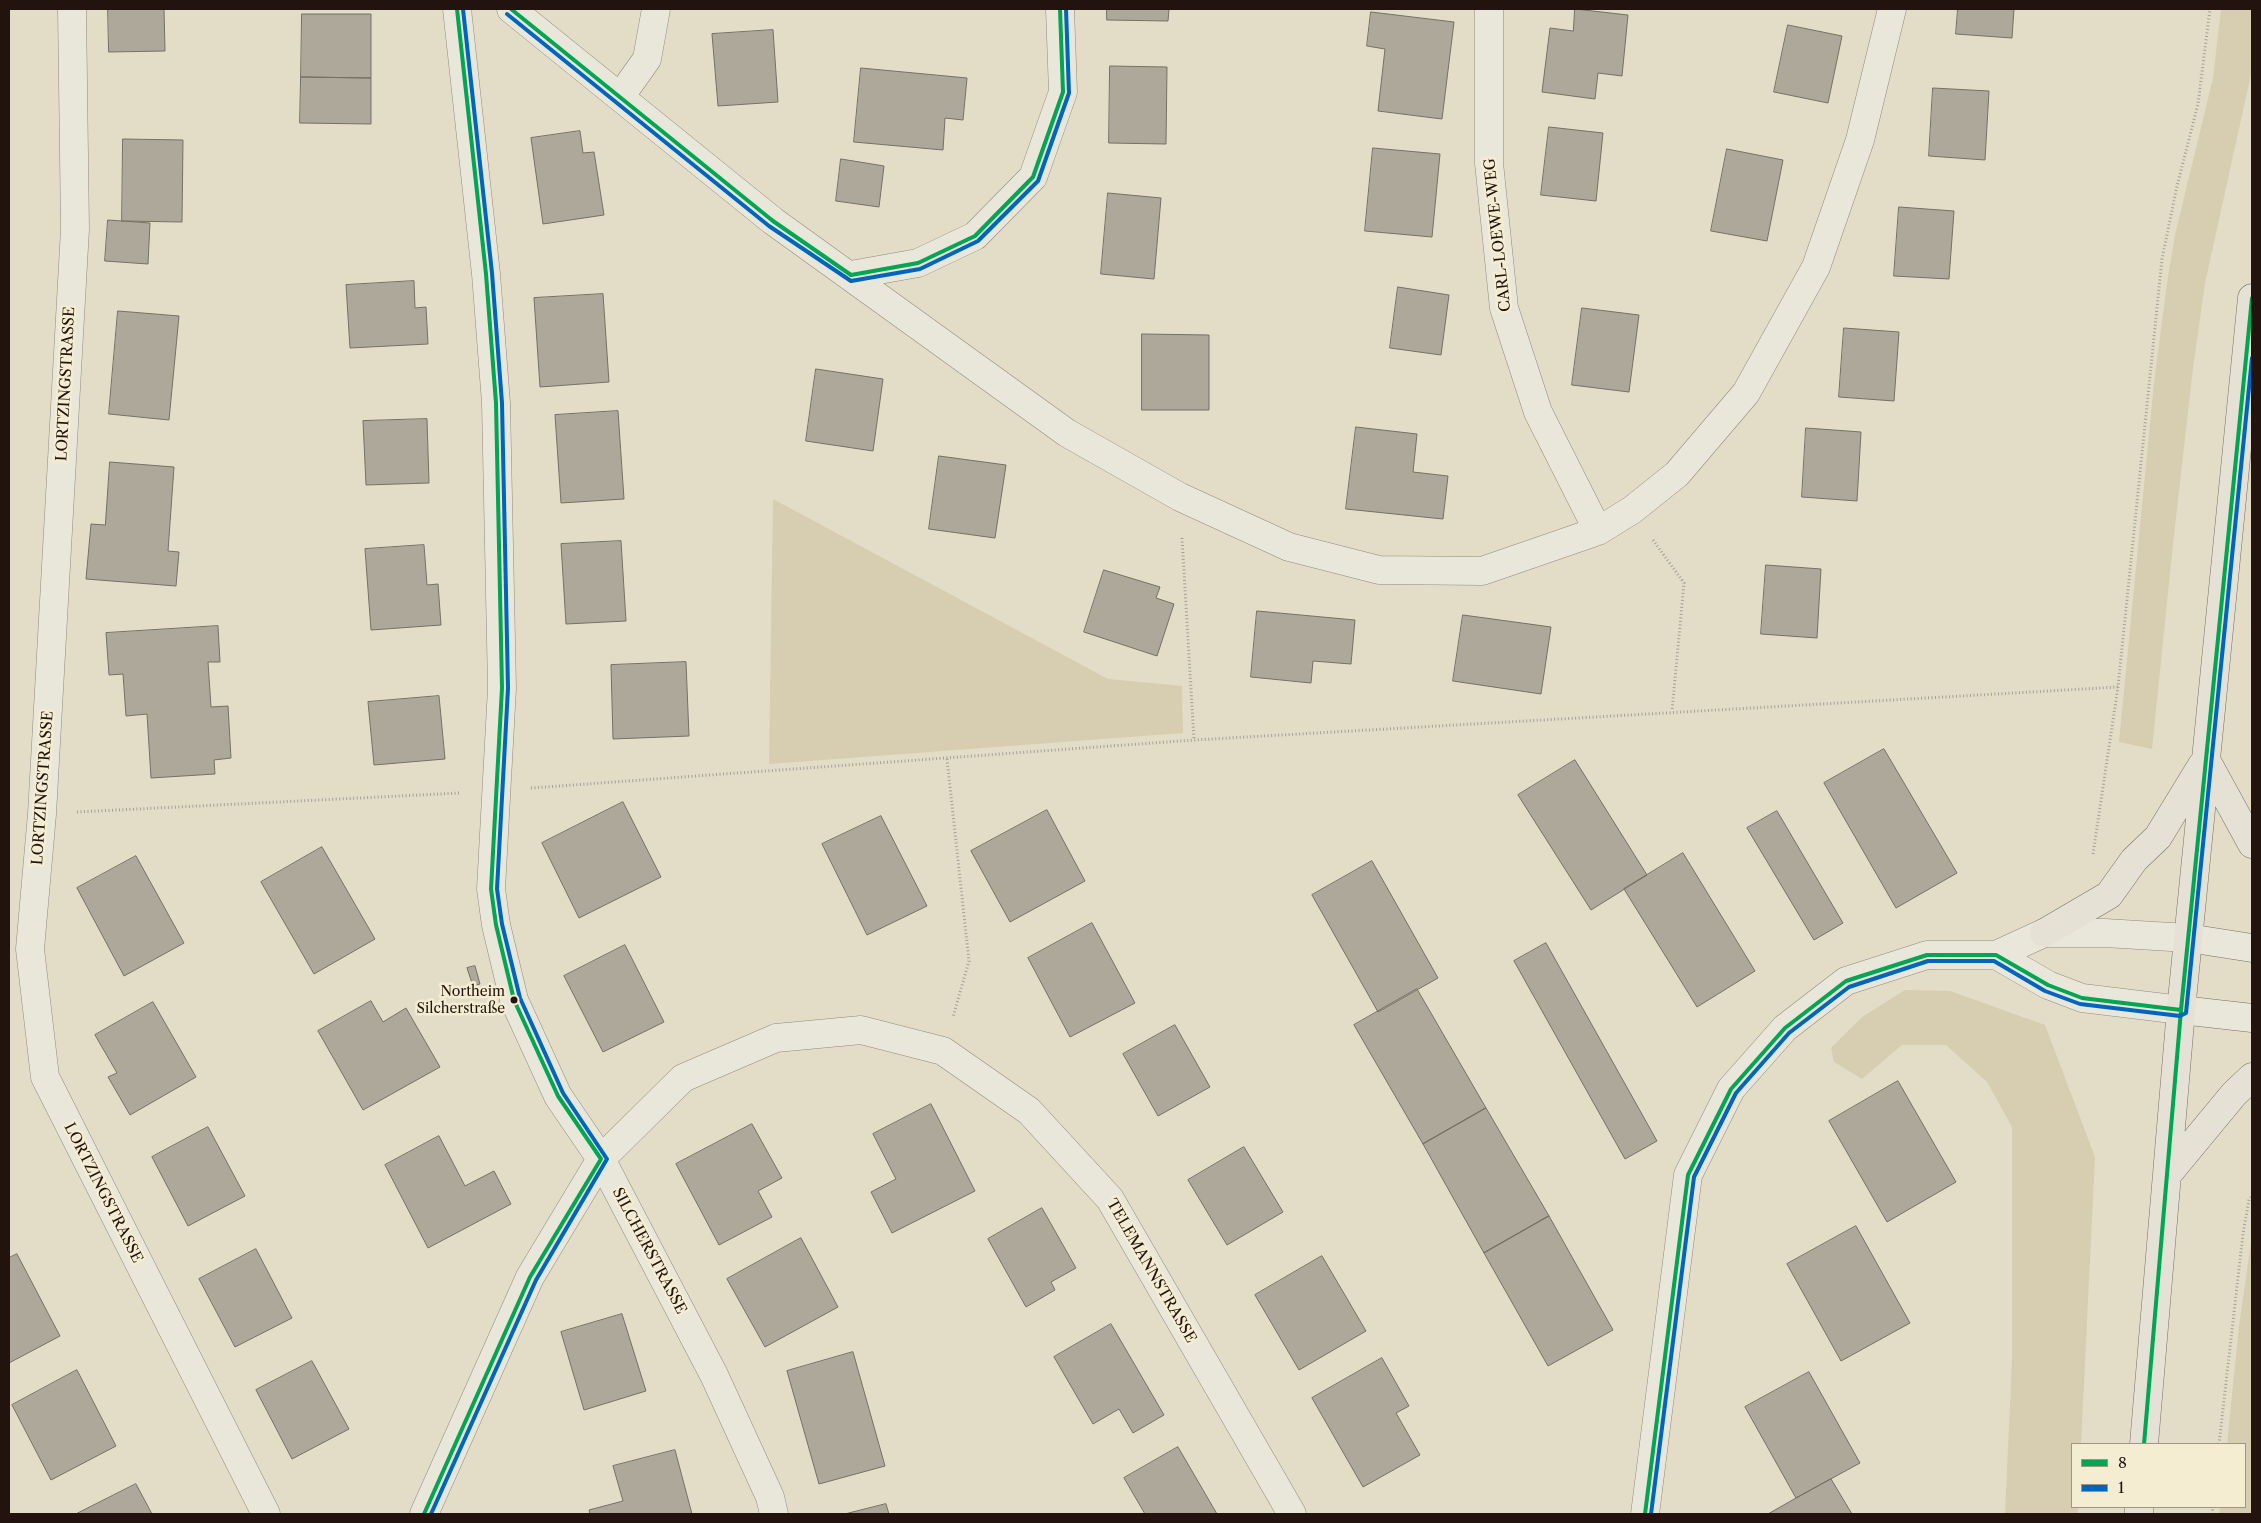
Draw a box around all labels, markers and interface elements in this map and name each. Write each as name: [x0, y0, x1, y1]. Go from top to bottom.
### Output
street label: CARL-LOEWE-WEG: [1481, 157, 1515, 313]
street label: LORTZINGSTRASSE: [53, 306, 79, 462]
street label: LORTZINGSTRASSE: [29, 710, 57, 866]
place label: Northeim Silcherstraße: [417, 984, 505, 1016]
marker: Northeim Silcherstraße: [509, 995, 519, 1005]
street label: LORTZINGSTRASSE: [60, 1120, 146, 1266]
street label: SILCHERSTRASSE: [608, 1185, 690, 1317]
street label: TELEMANNSTRASSE: [1102, 1196, 1200, 1346]
legend: [2071, 1443, 2246, 1508]
text: 8: [2118, 1453, 2127, 1472]
text: 1: [2118, 1478, 2124, 1497]

